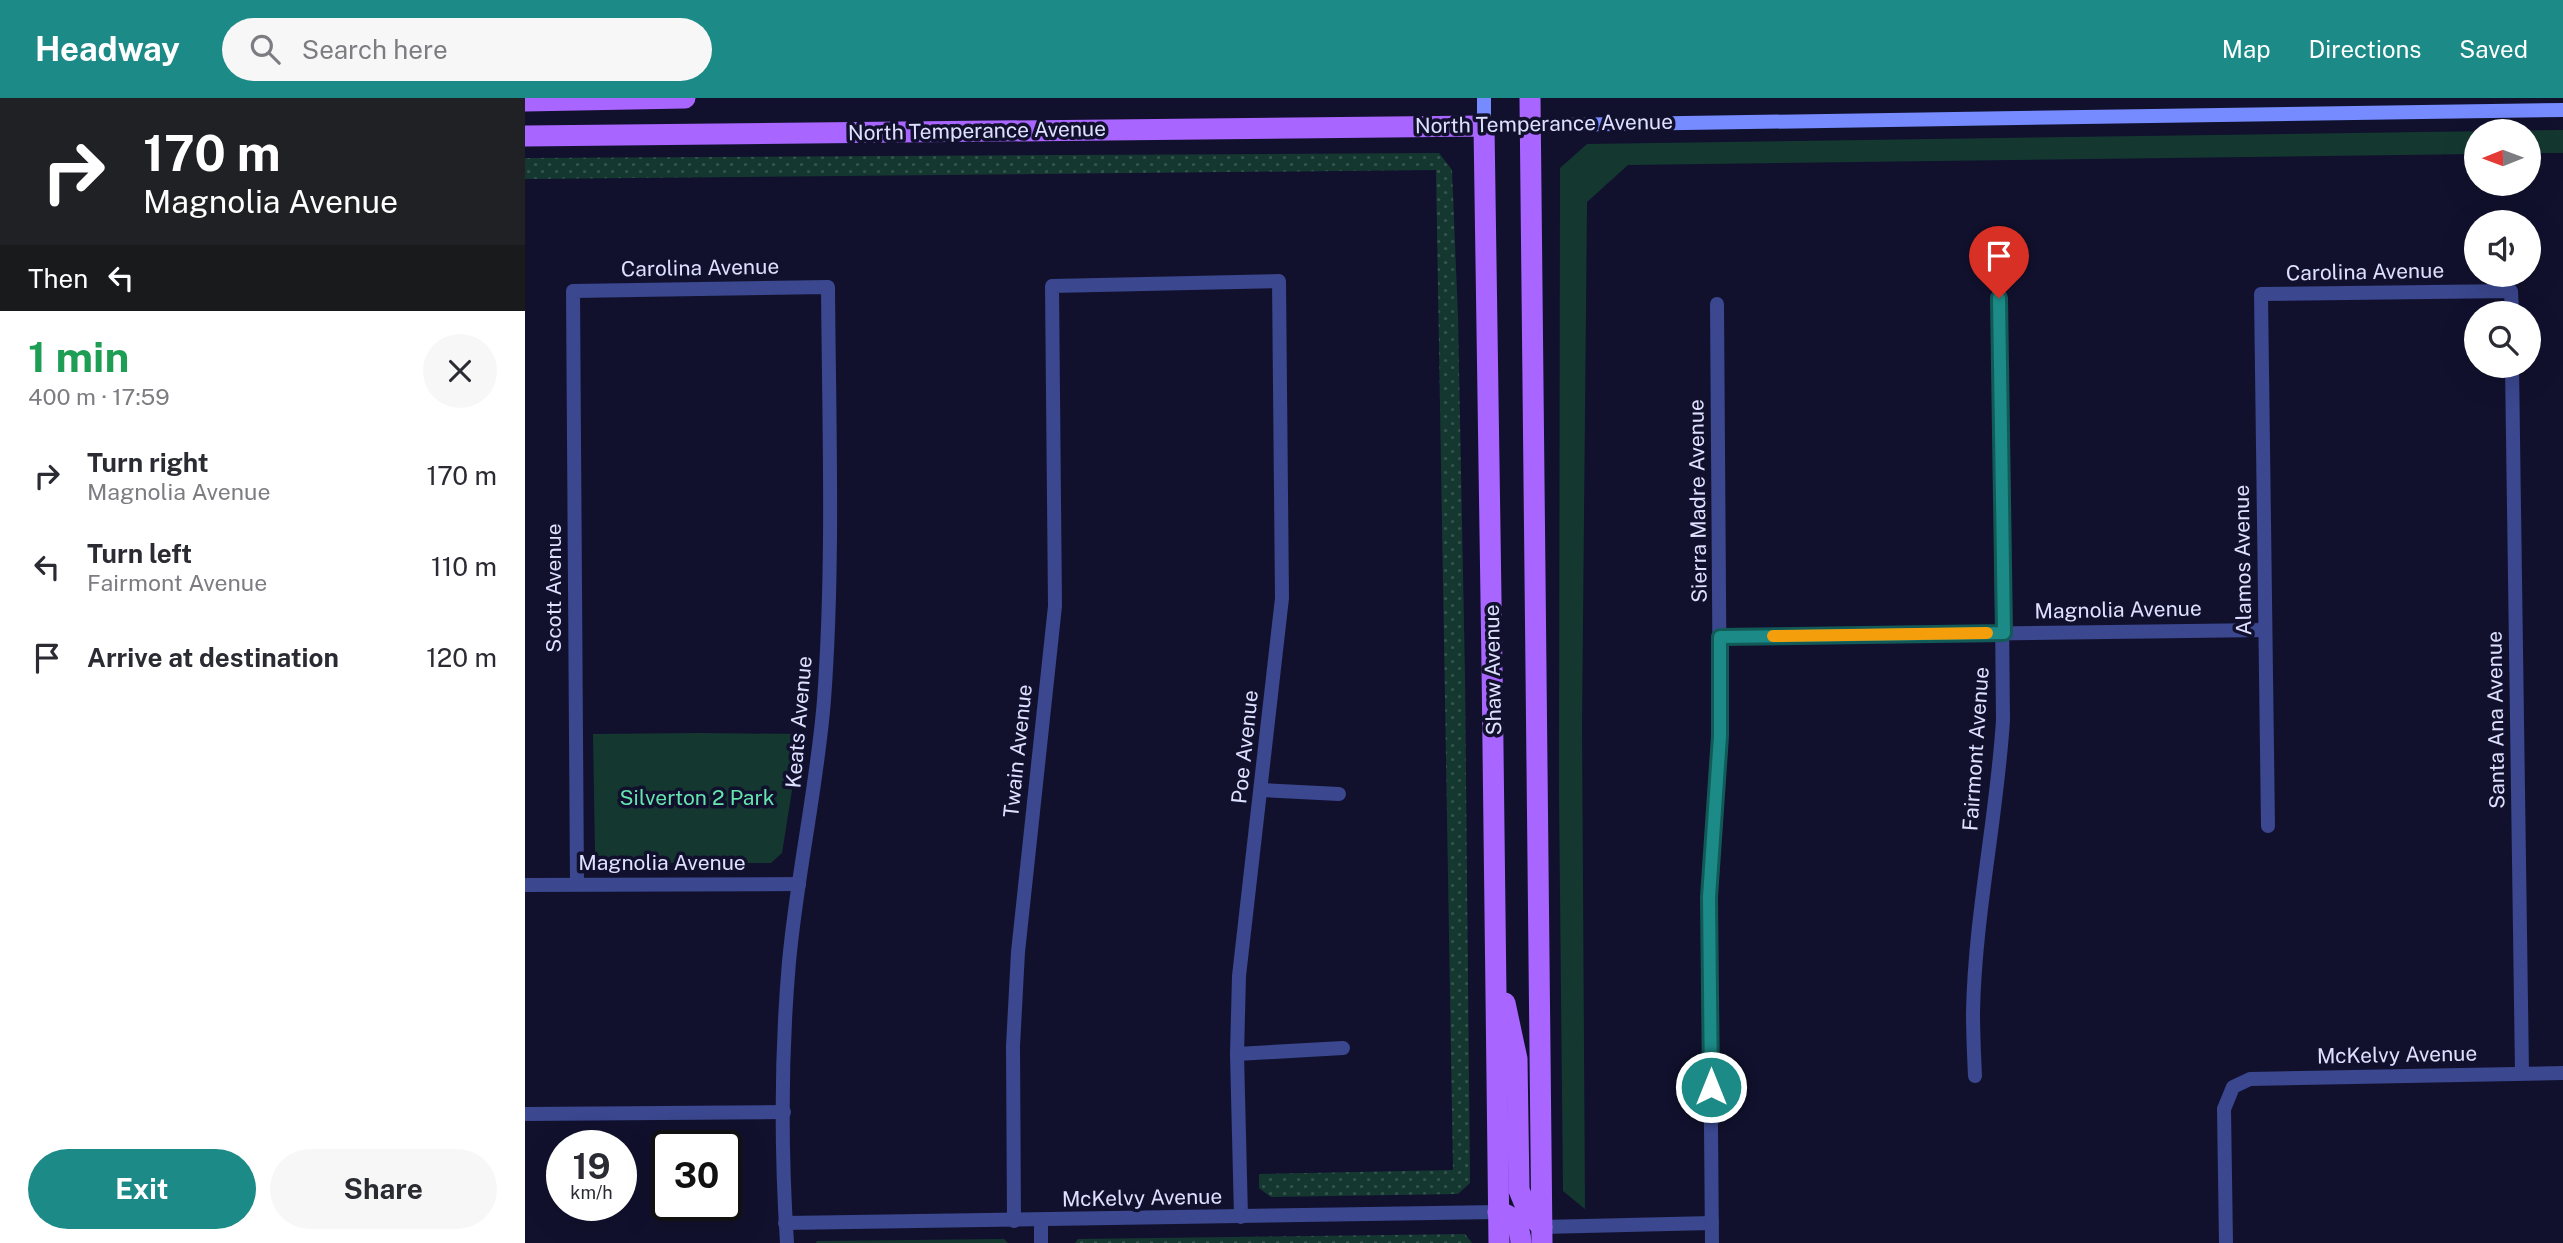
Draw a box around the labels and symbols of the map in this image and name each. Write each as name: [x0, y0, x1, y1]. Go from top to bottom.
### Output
street label: North Temperance Avenue: [1415, 109, 1673, 138]
street label: North Temperance Avenue: [848, 116, 1106, 145]
north arrow: [2464, 119, 2541, 196]
pin: [1969, 226, 2029, 298]
street label: Carolina Avenue: [621, 254, 779, 281]
street label: Carolina Avenue: [2286, 258, 2444, 285]
street label: Sierra Madre Avenue: [1683, 399, 1712, 603]
street label: Alamos Avenue: [2229, 485, 2256, 635]
street label: Scott Avenue: [541, 523, 566, 653]
street label: Magnolia Avenue: [2034, 596, 2202, 623]
street label: Shaw Avenue: [1479, 604, 1506, 736]
street label: Santa Ana Avenue: [2481, 631, 2510, 809]
street label: Keats Avenue: [780, 655, 817, 789]
street label: Fairmont Avenue: [1957, 666, 1994, 832]
street label: Twain Avenue: [998, 683, 1037, 819]
street label: Poe Avenue: [1226, 689, 1263, 805]
park label: Silverton 2 Park: [620, 785, 775, 810]
street label: Magnolia Avenue: [578, 850, 746, 875]
street label: McKelvy Avenue: [2317, 1041, 2477, 1068]
position arrow: [1674, 1050, 1748, 1124]
speed limit sign: 30: [651, 1130, 742, 1221]
street label: McKelvy Avenue: [1062, 1184, 1222, 1211]

